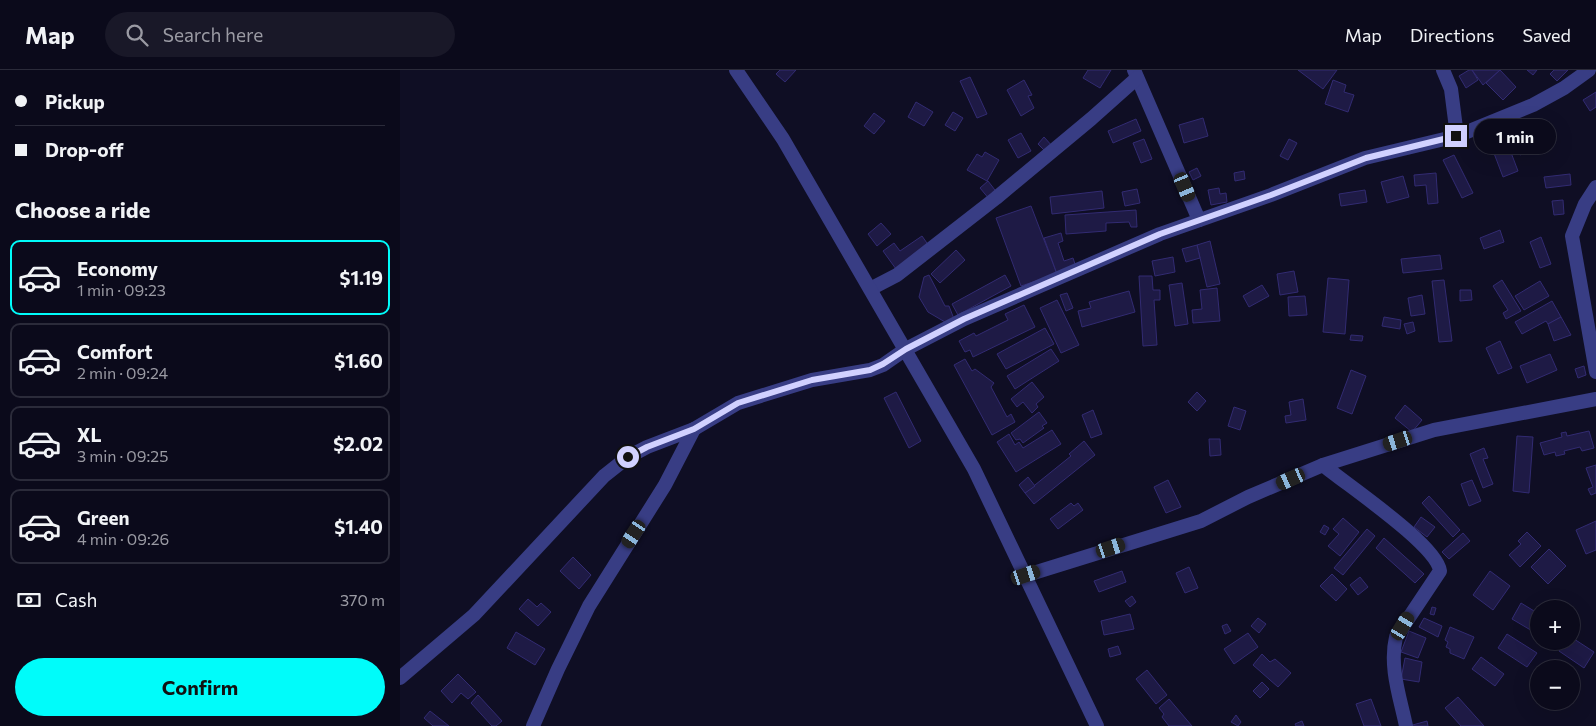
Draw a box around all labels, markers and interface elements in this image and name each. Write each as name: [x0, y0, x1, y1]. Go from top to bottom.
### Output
search box: [105, 12, 455, 57]
text: Map: [25, 20, 75, 49]
icon: search: [123, 21, 151, 49]
text: Search here: [163, 23, 263, 46]
text: Map: [1345, 24, 1382, 46]
text: Directions: [1410, 24, 1494, 46]
text: Saved: [1522, 24, 1571, 46]
text: Pickup: [45, 90, 105, 113]
callout: 1 min: [1474, 118, 1556, 154]
route end: [1445, 125, 1467, 147]
text: 1 min: [1496, 127, 1534, 146]
text: Drop-off: [45, 138, 124, 161]
car: [1172, 170, 1197, 204]
text: Choose a ride: [15, 196, 150, 223]
icon: car: [17, 255, 62, 300]
text: Economy: [77, 257, 158, 280]
text: $1.19: [340, 266, 383, 289]
text: 1 min · 09:23: [77, 280, 166, 299]
icon: car: [17, 338, 62, 383]
text: Comfort: [77, 340, 153, 363]
text: $1.60: [334, 349, 383, 372]
text: 2 min · 09:24: [77, 363, 168, 382]
icon: car: [17, 421, 62, 466]
text: XL: [77, 423, 102, 446]
car: [1381, 429, 1414, 453]
text: $2.02: [333, 432, 383, 455]
text: 3 min · 09:25: [77, 446, 168, 465]
route start: [617, 446, 639, 468]
car: [1274, 466, 1307, 492]
icon: car: [17, 504, 62, 549]
text: Green: [77, 506, 129, 529]
text: $1.40: [334, 515, 383, 538]
car: [619, 517, 648, 551]
text: 4 min · 09:26: [77, 529, 169, 548]
car: [1094, 536, 1127, 560]
car: [1009, 563, 1042, 587]
icon: cash: [15, 586, 43, 614]
text: Cash: [55, 588, 97, 611]
text: 370 m: [340, 590, 385, 609]
map controls: [1530, 600, 1580, 710]
button: +: [1530, 600, 1580, 650]
car: [1388, 609, 1417, 643]
button: Confirm: [15, 658, 385, 716]
button: −: [1530, 660, 1580, 710]

